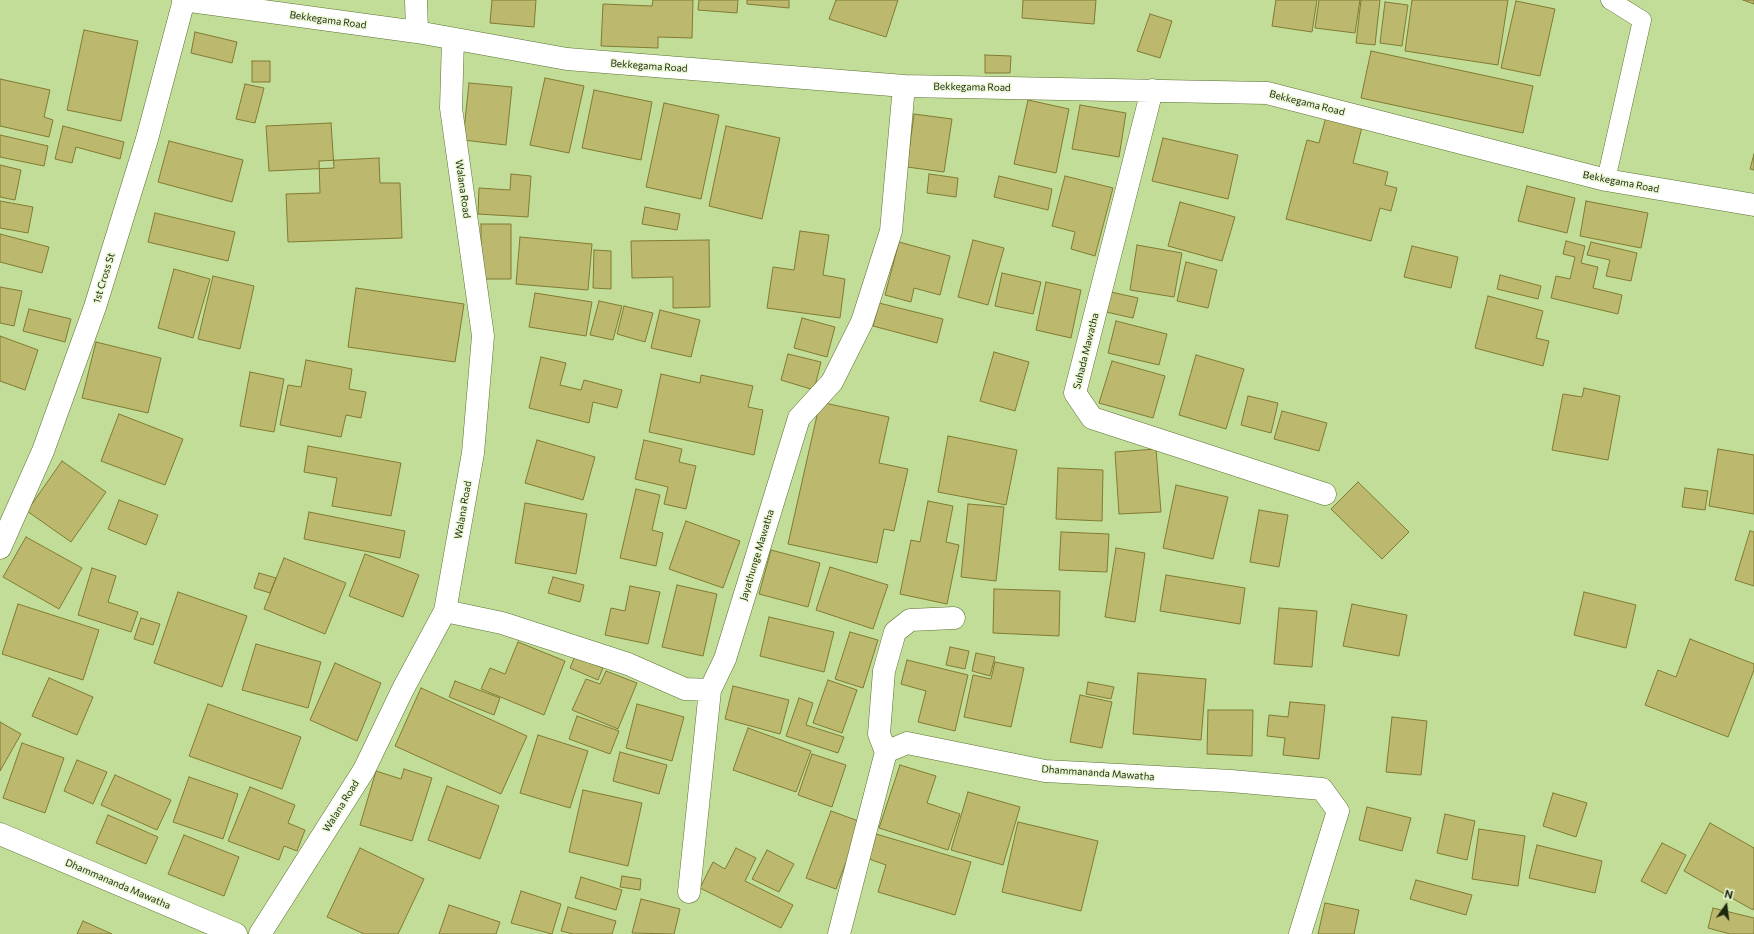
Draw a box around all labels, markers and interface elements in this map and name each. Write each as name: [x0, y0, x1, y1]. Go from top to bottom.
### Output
street label: Bekkegama Road: [289, 9, 367, 31]
street label: Bekkegama Road: [610, 57, 688, 75]
street label: Bekkegama Road: [933, 80, 1011, 94]
street label: Bekkegama Road: [1268, 88, 1346, 118]
street label: Walana Road: [453, 159, 473, 219]
street label: Bekkegama Road: [1582, 169, 1660, 195]
street label: 1st Cross St: [91, 251, 117, 305]
street label: Suhada Mawatha: [1071, 312, 1101, 390]
street label: Walana Road: [452, 480, 474, 540]
street label: Jayathunge Mawatha: [737, 508, 777, 602]
street label: Dhammananda Mawatha: [1041, 763, 1155, 783]
street label: Walana Road: [320, 778, 362, 834]
street label: Dhammananda Mawatha: [63, 856, 173, 912]
north arrow: [1706, 886, 1746, 926]
text: N: [1723, 887, 1735, 901]

